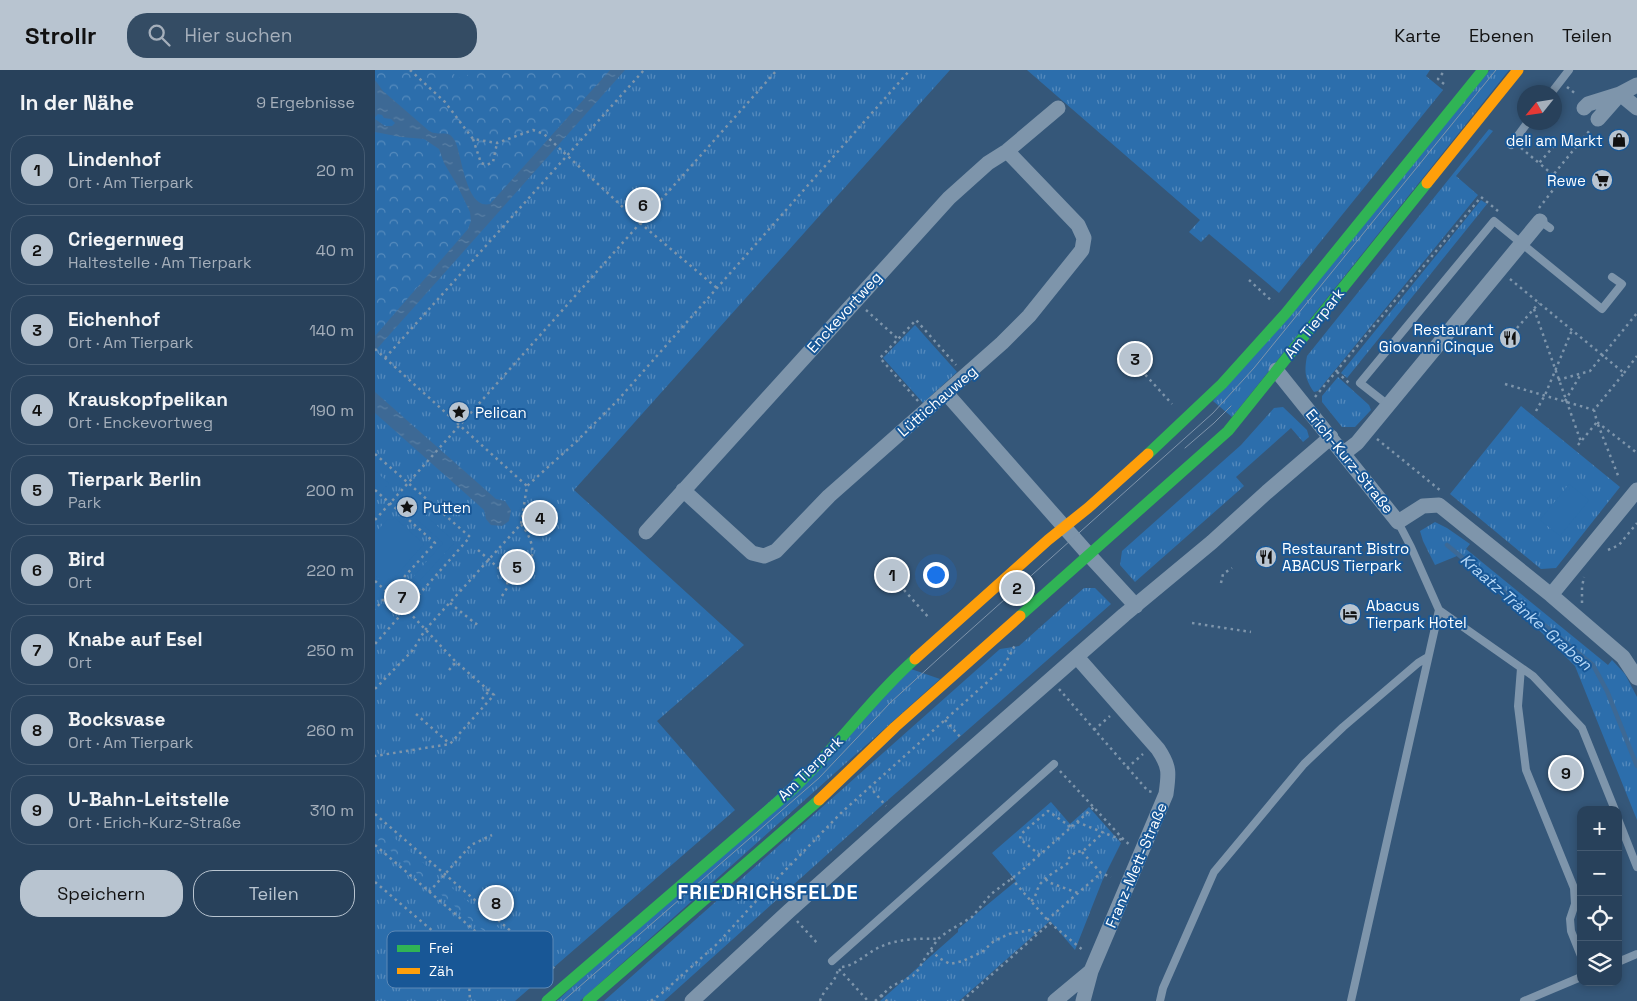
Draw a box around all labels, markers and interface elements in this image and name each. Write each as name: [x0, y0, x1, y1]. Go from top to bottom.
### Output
search box: [127, 13, 477, 58]
text: Strollr: [25, 20, 97, 51]
icon: search: [145, 21, 173, 49]
text: Hier suchen: [185, 23, 293, 48]
text: Karte: [1394, 24, 1441, 47]
text: Ebenen: [1469, 24, 1534, 47]
text: Teilen: [1562, 24, 1612, 47]
north arrow: [1517, 85, 1562, 130]
text: In der Nähe: [20, 89, 134, 116]
text: 9 Ergebnisse: [256, 92, 355, 113]
shop icon: deli am Markt: [1607, 128, 1631, 152]
place label: deli am Markt: [1506, 131, 1603, 150]
text: Lindenhof: [68, 147, 161, 172]
text: 1: [33, 160, 41, 181]
text: 20 m: [316, 160, 354, 181]
supermarket icon: Rewe: [1590, 168, 1614, 192]
place label: Rewe: [1547, 171, 1586, 190]
text: Ort · Am Tierpark: [68, 172, 193, 193]
pin: 6: [627, 186, 659, 224]
text: Criegernweg: [68, 227, 184, 252]
text: 2: [32, 240, 42, 261]
text: 40 m: [316, 240, 354, 261]
text: Haltestelle · Am Tierpark: [68, 252, 252, 273]
street label: Enckevortweg: [803, 267, 885, 357]
street label: Am Tierpark: [1280, 284, 1348, 362]
text: Eichenhof: [68, 307, 160, 332]
text: 3: [32, 320, 42, 341]
text: 140 m: [309, 320, 354, 341]
place label: Restaurant Giovanni Cinque: [1379, 320, 1494, 356]
restaurant icon: Restaurant Giovanni Cinque: [1498, 326, 1522, 350]
text: Ort · Am Tierpark: [68, 332, 193, 353]
pin: 3: [1119, 340, 1151, 378]
street label: Lüttichauweg: [893, 361, 981, 441]
text: Krauskopfpelikan: [68, 387, 228, 412]
text: 4: [32, 400, 42, 421]
text: 190 m: [309, 400, 354, 421]
place icon: Pelican: [447, 400, 471, 424]
place label: Pelican: [475, 403, 527, 422]
street label: Erich-Kurz-Straße: [1302, 405, 1398, 517]
text: Ort · Enckevortweg: [68, 412, 213, 433]
text: Tierpark Berlin: [68, 467, 202, 492]
text: 5: [32, 480, 42, 501]
text: 200 m: [306, 480, 354, 501]
text: Park: [68, 492, 101, 513]
place icon: Putten: [395, 495, 419, 519]
place label: Putten: [423, 498, 471, 517]
pin: 4: [524, 499, 556, 537]
place label: Restaurant Bistro ABACUS Tierpark: [1282, 539, 1409, 575]
restaurant icon: Restaurant Bistro ABACUS Tierpark: [1254, 545, 1278, 569]
text: Bird: [68, 547, 105, 572]
pin: 5: [501, 548, 533, 586]
water label: Kraatz-Tränke-Graben: [1456, 549, 1597, 676]
pin: 1: [876, 556, 908, 594]
text: 6: [32, 560, 42, 581]
text: 220 m: [307, 560, 354, 581]
your location: [923, 562, 949, 588]
pin: 2: [1001, 569, 1033, 607]
text: Ort: [68, 572, 92, 593]
pin: 7: [386, 578, 418, 616]
place label: Abacus Tierpark Hotel: [1366, 596, 1467, 632]
hotel icon: Abacus Tierpark Hotel: [1338, 602, 1362, 626]
text: Knabe auf Esel: [68, 627, 203, 652]
text: 7: [33, 640, 41, 661]
text: 250 m: [307, 640, 354, 661]
text: Ort: [68, 652, 92, 673]
text: Bocksvase: [68, 707, 165, 732]
text: 8: [32, 720, 42, 741]
text: 260 m: [306, 720, 354, 741]
street label: Am Tierpark: [773, 731, 847, 805]
text: Ort · Am Tierpark: [68, 732, 193, 753]
pin: 9: [1550, 754, 1582, 792]
text: U-Bahn-Leitstelle: [68, 787, 229, 812]
street label: Franz-Mett-Straße: [1101, 799, 1171, 931]
text: 9: [32, 800, 42, 821]
text: 310 m: [310, 800, 354, 821]
map controls: [1577, 806, 1622, 986]
button: +: [1577, 806, 1622, 851]
text: Ort · Erich-Kurz-Straße: [68, 812, 241, 833]
button: −: [1577, 851, 1622, 896]
button: Speichern: [20, 870, 183, 917]
button: Teilen: [193, 870, 355, 917]
district label: FRIEDRICHSFELDE: [677, 879, 859, 905]
pin: 8: [480, 884, 512, 922]
button: locate: [1577, 896, 1622, 941]
legend: [387, 931, 553, 988]
text: Frei: [429, 939, 453, 957]
button: layers: [1577, 941, 1622, 986]
text: Zäh: [429, 962, 454, 980]

